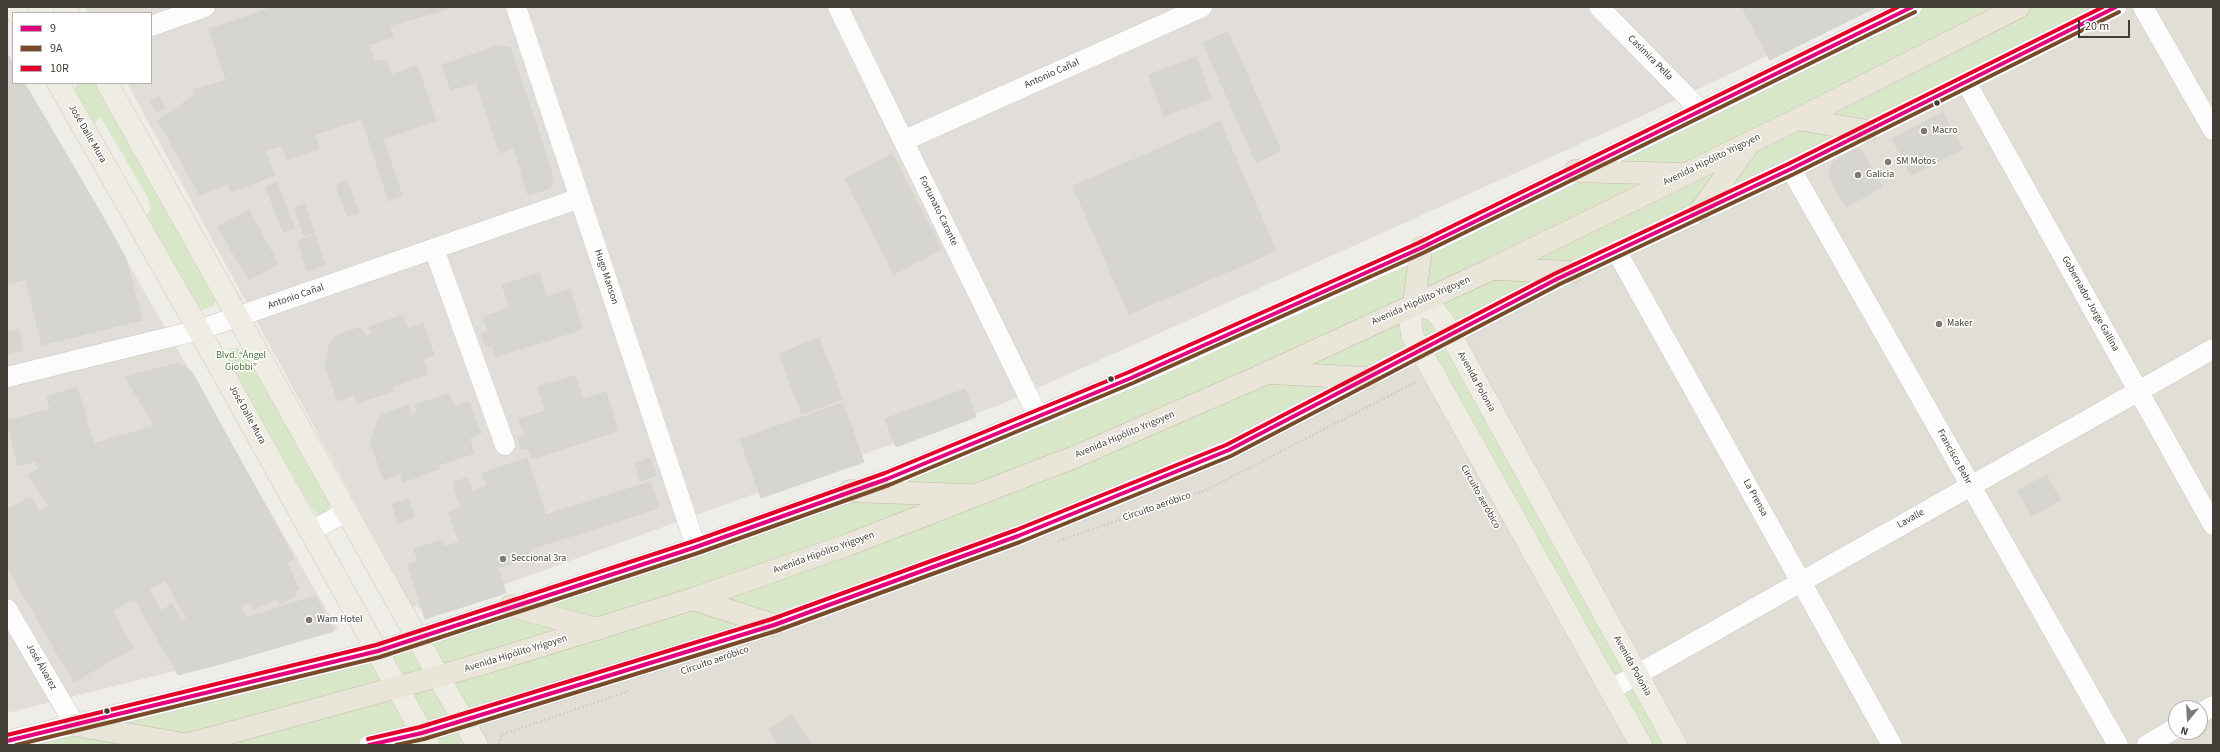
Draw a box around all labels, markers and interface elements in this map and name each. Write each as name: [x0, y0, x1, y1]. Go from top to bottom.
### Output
legend: [12, 12, 152, 84]
scale bar: [2080, 12, 2132, 38]
text: 20 m: [2085, 18, 2109, 35]
text: 9: [50, 20, 56, 37]
street label: Casimira Pella: [1625, 33, 1675, 83]
text: 9A: [50, 40, 62, 57]
street label: Antonio Cañal: [1023, 57, 1081, 91]
text: 10R: [50, 60, 69, 77]
unlabelled marker: [1932, 98, 1942, 108]
street label: José Dalle Mura: [65, 103, 109, 165]
place label: Macro: [1932, 125, 1958, 137]
marker: Macro: [1919, 126, 1929, 136]
street label: Avenida Hipólito Yrigoyen: [1661, 131, 1763, 189]
place label: SM Motos: [1896, 156, 1936, 168]
marker: SM Motos: [1883, 157, 1893, 167]
place label: Galicia: [1866, 169, 1894, 181]
marker: Galicia: [1853, 170, 1863, 180]
street label: Fortunato Carante: [916, 174, 960, 248]
street label: Hugo Manson: [591, 248, 621, 306]
street label: Gobernador Jorge Gallina: [2059, 254, 2121, 354]
street label: Avenida Hipólito Yrigoyen: [1370, 274, 1472, 328]
street label: Antonio Cañal: [266, 282, 326, 312]
place label: Maker: [1947, 318, 1973, 330]
marker: Maker: [1934, 319, 1944, 329]
park label: Blvd. “Ángel Giobbi”: [216, 350, 266, 374]
street label: Avenida Polonia: [1454, 350, 1498, 414]
unlabelled marker: [1106, 374, 1116, 384]
street label: José Dalle Mura: [226, 383, 268, 447]
street label: Avenida Hipólito Yrigoyen: [1074, 409, 1176, 461]
street label: Francisco Behr: [1934, 427, 1974, 487]
street label: Circuito aeróbico: [1457, 463, 1503, 531]
street label: La Prensa: [1740, 477, 1770, 519]
street label: Circuito aeróbico: [1121, 490, 1193, 524]
street label: Lavalle: [1895, 507, 1927, 531]
street label: Avenida Hipólito Yrigoyen: [772, 529, 876, 577]
place label: Seccional 3ra: [511, 553, 566, 565]
marker: Seccional 3ra: [498, 554, 508, 564]
place label: Wam Hotel: [317, 614, 363, 626]
marker: Wam Hotel: [304, 615, 314, 625]
street label: Avenida Hipólito Yrigoyen: [463, 633, 569, 675]
street label: Avenida Polonia: [1610, 634, 1654, 698]
street label: José Álvarez: [23, 642, 59, 692]
street label: Circuito aeróbico: [679, 644, 751, 678]
north arrow: [2168, 700, 2208, 740]
unlabelled marker: [102, 706, 112, 716]
text: N: [2179, 723, 2190, 739]

